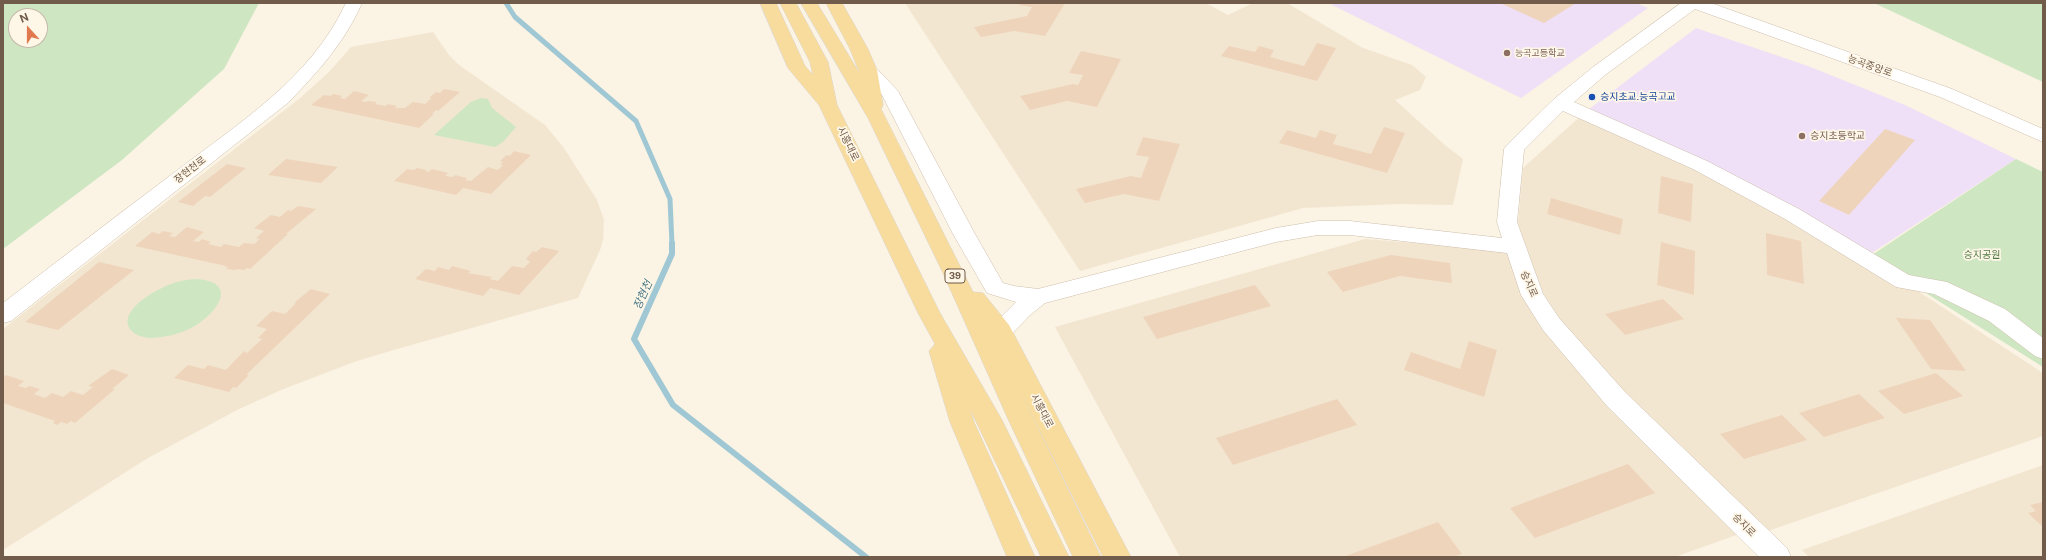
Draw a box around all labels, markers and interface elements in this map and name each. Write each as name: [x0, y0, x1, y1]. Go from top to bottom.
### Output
north arrow: [8, 8, 48, 48]
text: N: [18, 11, 30, 25]
marker: 능곡고등학교: [1502, 48, 1512, 58]
place label: 능곡고등학교: [1515, 48, 1565, 58]
street label: 능곡중앙로: [1846, 52, 1894, 80]
place label: 승지초교.능곡고교: [1600, 91, 1676, 103]
marker: 승지초교.능곡고교: [1587, 92, 1597, 102]
street label: 시흥대로: [835, 125, 861, 163]
place label: 승지초등학교: [1810, 130, 1865, 142]
marker: 승지초등학교: [1797, 131, 1807, 141]
street label: 장현천로: [172, 154, 208, 186]
park label: 승지공원: [1964, 249, 2000, 261]
road number: 39: [945, 269, 965, 283]
street label: 승지로: [1518, 269, 1540, 299]
water label: 장현천: [631, 278, 655, 312]
street label: 시흥대로: [1028, 392, 1056, 430]
street label: 승지로: [1730, 511, 1758, 539]

